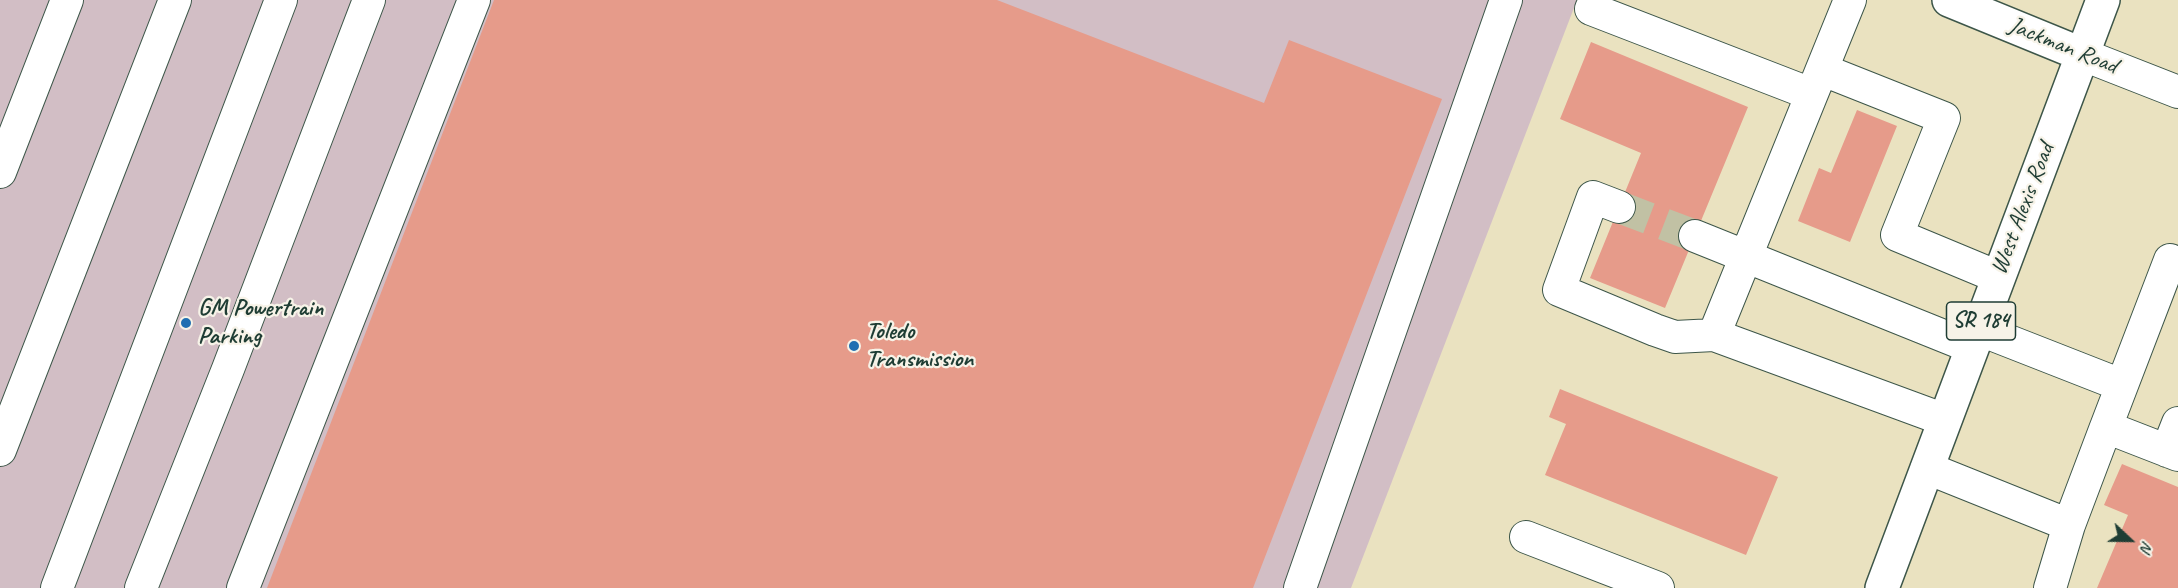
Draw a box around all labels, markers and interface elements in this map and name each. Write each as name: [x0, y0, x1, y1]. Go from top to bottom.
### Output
street label: Jackman Road: [2004, 11, 2122, 81]
street label: West Alexis Road: [1985, 139, 2061, 279]
place label: GM Powertrain Parking: [198, 295, 323, 351]
road number: SR 184: [1946, 302, 2016, 340]
marker: GM Powertrain Parking: [179, 316, 193, 330]
place label: Toledo Transmission: [866, 318, 973, 374]
marker: Toledo Transmission: [847, 339, 861, 353]
north arrow: [2100, 510, 2160, 570]
text: N: [2136, 538, 2158, 555]

